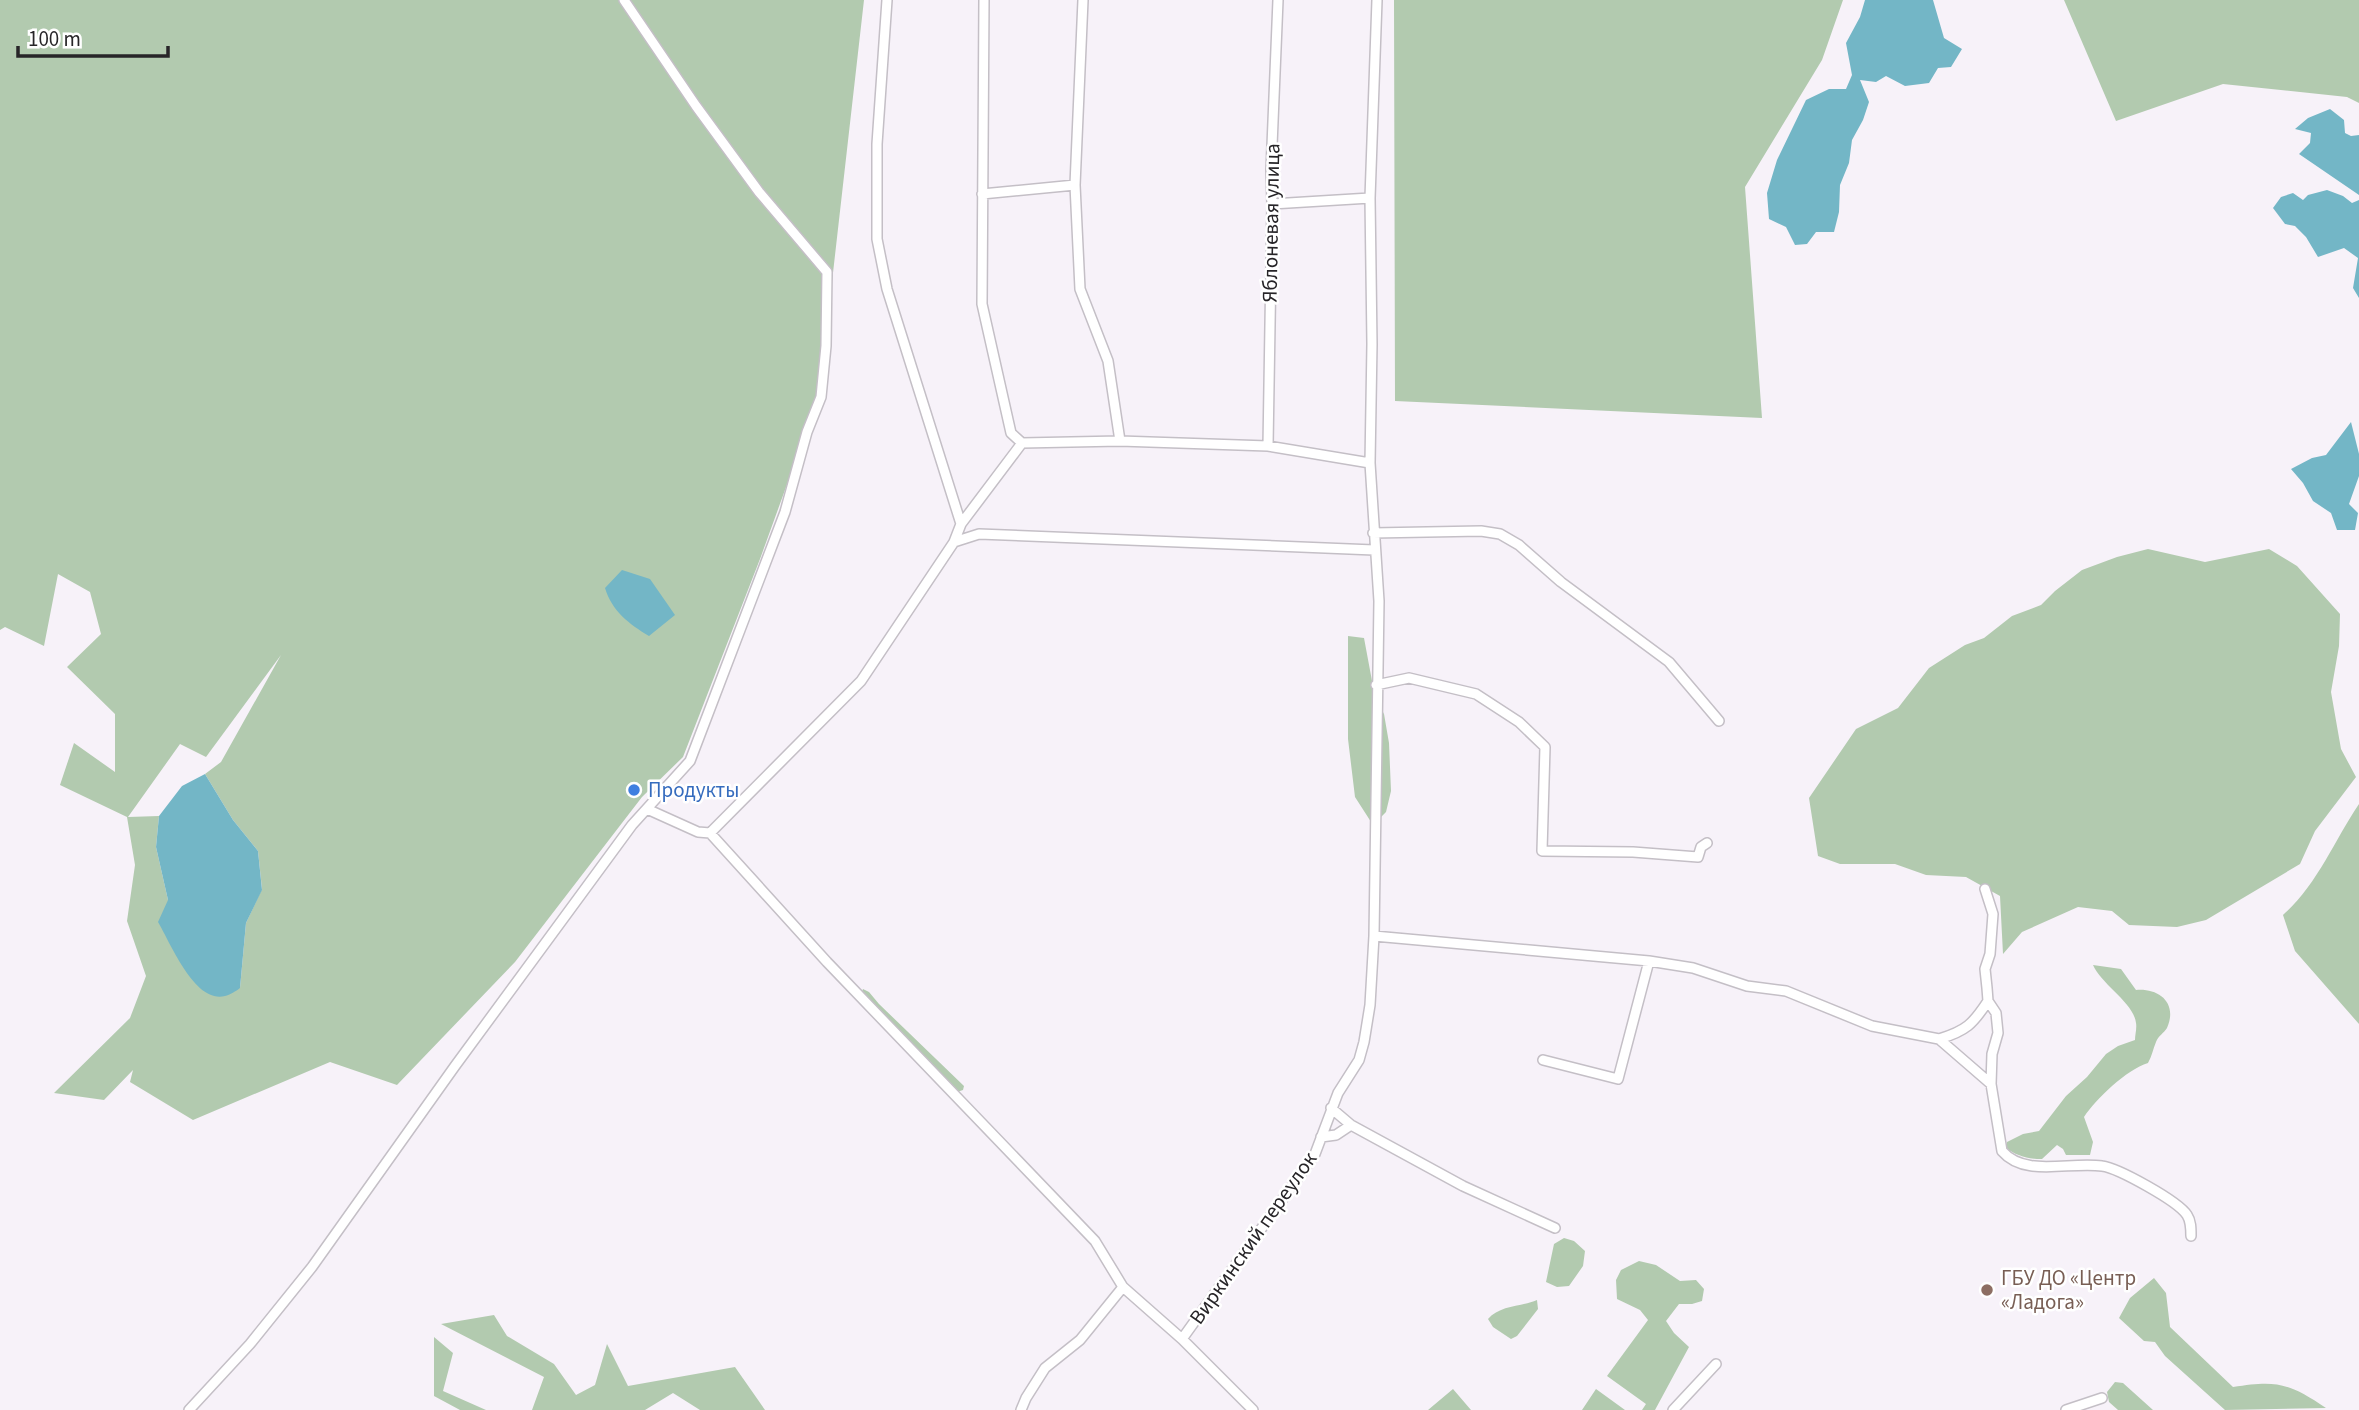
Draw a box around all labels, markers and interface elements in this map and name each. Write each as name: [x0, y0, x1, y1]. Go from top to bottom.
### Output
scale bar: [18, 14, 168, 58]
text: 100 m: [28, 24, 81, 54]
street label: Яблоневая улица: [1255, 143, 1287, 303]
place label: Продукты: [648, 775, 739, 805]
marker: Продукты: [626, 782, 642, 798]
street label: Виркинский переулок: [1182, 1145, 1324, 1330]
place label: ГБУ ДО «Центр «Ладога»: [2001, 1263, 2136, 1317]
marker: ГБУ ДО «Центр «Ладога»: [1979, 1282, 1995, 1298]

